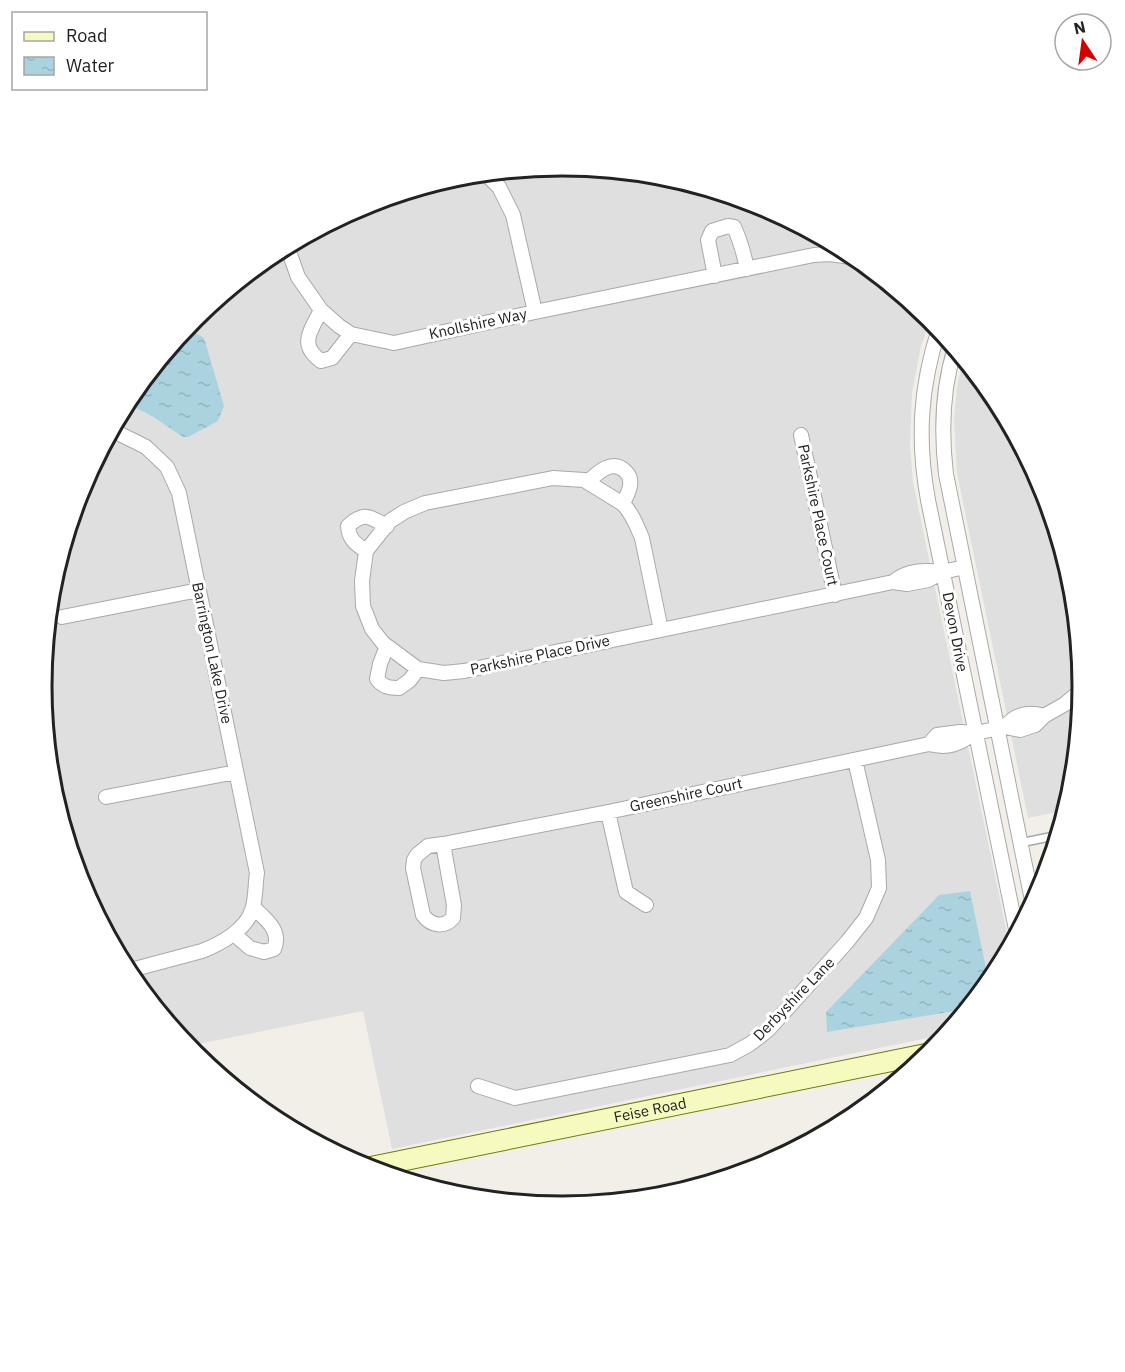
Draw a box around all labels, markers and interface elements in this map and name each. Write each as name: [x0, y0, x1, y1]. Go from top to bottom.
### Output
legend: [12, 12, 207, 90]
north arrow: [1053, 12, 1113, 72]
text: N: [1072, 16, 1088, 38]
text: Road: [66, 24, 107, 47]
text: Water: [66, 54, 115, 77]
street label: Knollshire Way: [427, 304, 529, 343]
street label: Parkshire Place Court: [794, 442, 843, 588]
street label: Barrington Lake Drive: [188, 580, 237, 726]
street label: Devon Drive: [938, 590, 973, 673]
street label: Parkshire Place Drive: [468, 630, 611, 679]
street label: Greenshire Court: [628, 773, 744, 816]
street label: Derbyshire Lane: [749, 953, 838, 1044]
street label: Feise Road: [612, 1093, 688, 1126]

